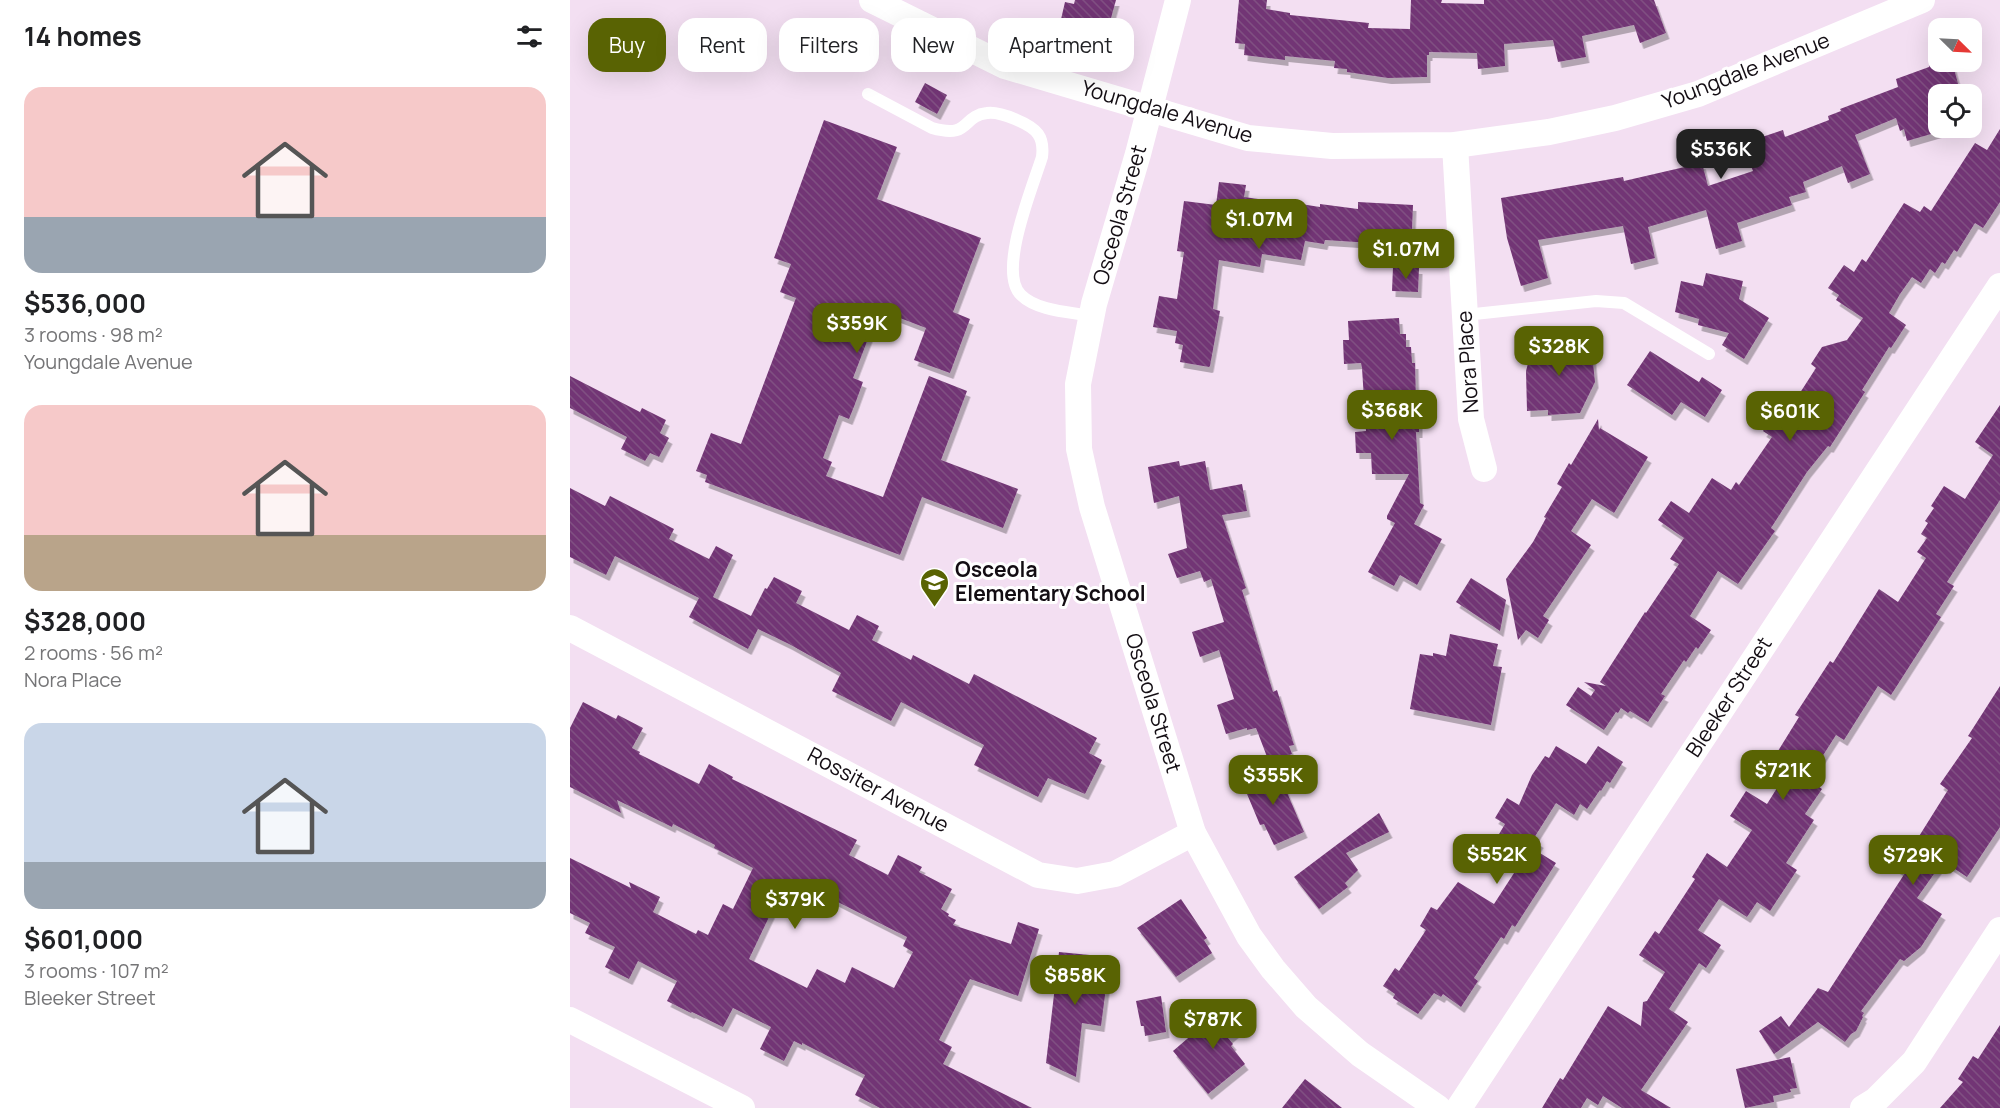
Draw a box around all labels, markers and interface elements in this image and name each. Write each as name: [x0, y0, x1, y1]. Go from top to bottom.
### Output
text: 14 homes: [24, 18, 142, 54]
chip: Buy: [588, 18, 666, 72]
chip: Rent: [678, 18, 767, 72]
chip: Filters: [779, 18, 879, 72]
chip: New: [891, 18, 976, 72]
chip: Apartment: [988, 18, 1134, 72]
north arrow: [1928, 18, 1982, 72]
map controls: [1928, 18, 1982, 138]
icon: filters: [513, 20, 546, 53]
street label: Youngdale Avenue: [1658, 25, 1833, 115]
street label: Youngdale Avenue: [1078, 73, 1256, 149]
button: locate: [1928, 84, 1982, 138]
icon: home: [231, 126, 339, 234]
pin: $536K: [1679, 129, 1763, 180]
text: $536K: [1690, 135, 1752, 162]
street label: Osceola Street: [1086, 141, 1152, 288]
pin: $1.07M: [1210, 199, 1308, 250]
text: $1.07M: [1225, 205, 1293, 232]
pin: $1.07M: [1357, 229, 1455, 280]
text: $1.07M: [1372, 235, 1440, 262]
text: $536,000: [24, 285, 146, 321]
pin: $359K: [815, 303, 899, 354]
text: $359K: [826, 309, 888, 336]
street label: Nora Place: [1449, 310, 1485, 414]
text: 3 rooms · 98 m²: [24, 321, 163, 348]
pin: $328K: [1517, 326, 1601, 377]
text: $328K: [1528, 332, 1590, 359]
text: Youngdale Avenue: [24, 348, 193, 375]
pin: $368K: [1350, 390, 1434, 441]
pin: $601K: [1748, 391, 1832, 442]
text: $368K: [1361, 396, 1423, 423]
text: $601K: [1760, 397, 1820, 424]
icon: home: [231, 444, 339, 552]
place label: Osceola Elementary School: [955, 555, 1146, 607]
school or university icon: Osceola Elementary School: [918, 566, 950, 608]
text: $328,000: [24, 603, 146, 639]
street label: Osceola Street: [1119, 629, 1188, 776]
street label: Bleeker Street: [1679, 631, 1778, 762]
text: 2 rooms · 56 m²: [24, 639, 163, 666]
text: Nora Place: [24, 666, 122, 693]
street label: Rossiter Avenue: [803, 740, 954, 838]
pin: $721K: [1741, 750, 1825, 801]
pin: $355K: [1231, 755, 1315, 806]
text: $721K: [1755, 756, 1811, 783]
text: $355K: [1243, 761, 1303, 788]
icon: home: [231, 762, 339, 870]
pin: $552K: [1455, 834, 1539, 885]
pin: $729K: [1871, 835, 1955, 886]
text: $552K: [1467, 840, 1527, 867]
text: $729K: [1883, 841, 1943, 868]
pin: $379K: [753, 879, 837, 930]
text: $379K: [765, 885, 825, 912]
text: $601,000: [24, 921, 143, 957]
pin: $858K: [1033, 955, 1117, 1006]
text: 3 rooms · 107 m²: [24, 957, 169, 984]
text: $858K: [1044, 961, 1106, 988]
text: Bleeker Street: [24, 984, 156, 1011]
pin: $787K: [1171, 999, 1255, 1050]
text: $787K: [1183, 1005, 1243, 1032]

